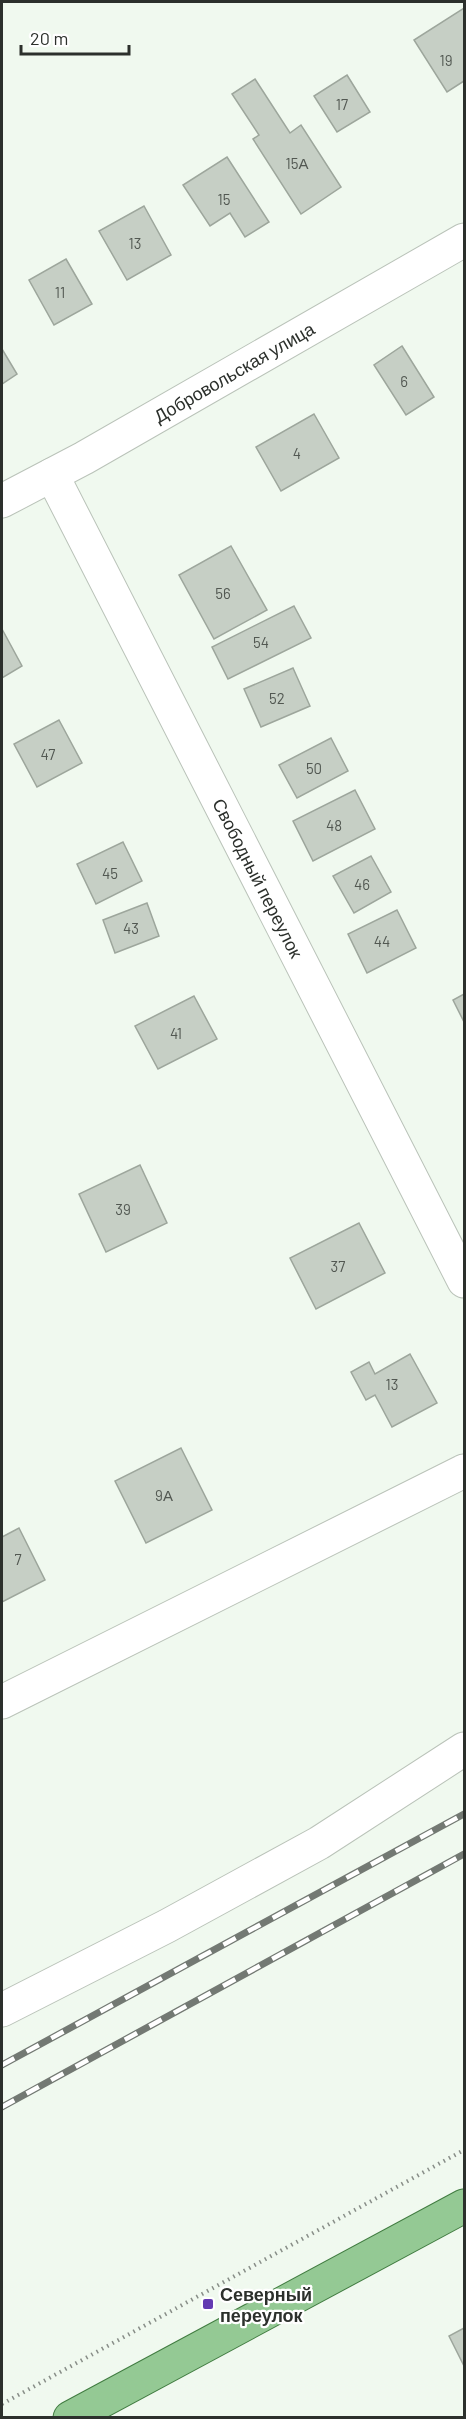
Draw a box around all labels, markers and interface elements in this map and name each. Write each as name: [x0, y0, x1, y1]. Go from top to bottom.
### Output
scale bar: [21, 18, 129, 56]
text: 20 m: [30, 27, 68, 49]
house number: 19: [439, 51, 453, 69]
house number: 17: [336, 95, 348, 113]
house number: 15А: [286, 154, 308, 172]
house number: 15: [218, 190, 230, 208]
house number: 13: [129, 234, 141, 252]
house number: 11: [55, 283, 65, 301]
street label: Добровольская улица: [150, 317, 319, 427]
house number: 6: [400, 372, 408, 390]
house number: 4: [293, 444, 301, 462]
house number: 56: [215, 584, 231, 602]
house number: 54: [253, 633, 269, 651]
house number: 52: [269, 689, 285, 707]
house number: 47: [41, 745, 55, 763]
house number: 50: [306, 759, 322, 777]
street label: Свободный переулок: [208, 795, 308, 962]
house number: 48: [326, 816, 342, 834]
house number: 45: [102, 864, 118, 882]
house number: 46: [354, 875, 370, 893]
house number: 43: [123, 919, 139, 937]
house number: 44: [374, 932, 390, 950]
house number: 41: [170, 1024, 182, 1042]
house number: 39: [115, 1200, 131, 1218]
house number: 37: [331, 1257, 345, 1275]
house number: 13: [386, 1375, 398, 1393]
house number: 9А: [155, 1486, 173, 1504]
house number: 7: [14, 1550, 22, 1568]
place label: Северный переулок: [220, 2283, 312, 2326]
marker: Северный переулок: [201, 2297, 215, 2311]

